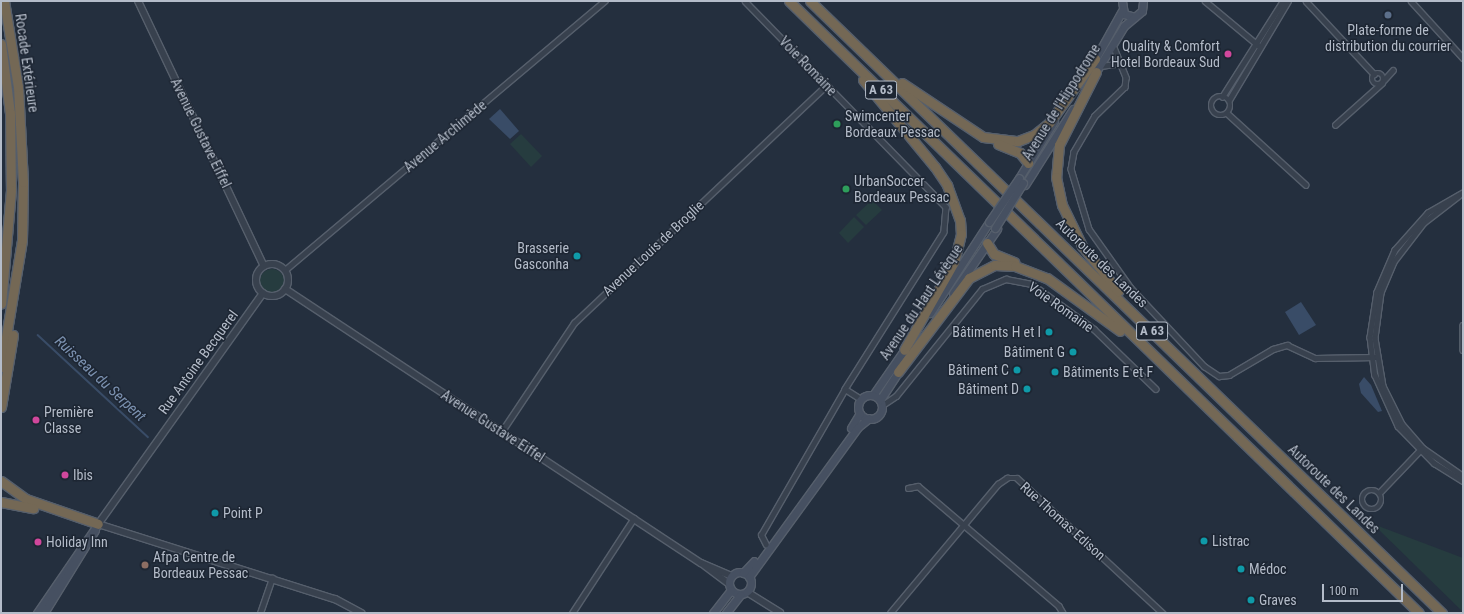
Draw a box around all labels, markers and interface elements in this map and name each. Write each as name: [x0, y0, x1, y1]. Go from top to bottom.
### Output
marker: Plate-forme de distribution du courrier: [1383, 10, 1393, 20]
street label: Rocade Extérieure: [12, 12, 42, 114]
place label: Plate-forme de distribution du courrier: [1325, 22, 1451, 54]
street label: Voie Romaine: [776, 33, 840, 99]
place label: Quality & Comfort Hotel Bordeaux Sud: [1111, 38, 1220, 70]
street label: Avenue de l'Hippodrome: [1018, 41, 1104, 163]
marker: Quality & Comfort Hotel Bordeaux Sud: [1223, 49, 1233, 59]
street label: Avenue Gustave Eiffel: [167, 75, 235, 191]
road number: A 63: [865, 79, 897, 101]
street label: Avenue Archimède: [400, 97, 490, 175]
place label: Swimcenter Bordeaux Pessac: [845, 108, 940, 140]
marker: Swimcenter Bordeaux Pessac: [832, 119, 842, 129]
place label: UrbanSoccer Bordeaux Pessac: [854, 173, 949, 206]
marker: UrbanSoccer Bordeaux Pessac: [841, 184, 851, 194]
street label: Avenue Louis de Broglie: [599, 197, 707, 299]
street label: Autoroute des Landes: [1053, 215, 1151, 311]
place label: Brasserie Gasconha: [514, 240, 569, 272]
street label: Avenue du Haut Lévèque: [876, 241, 966, 363]
marker: Brasserie Gasconha: [572, 251, 582, 261]
street label: Voie Romaine: [1025, 278, 1097, 336]
street label: Rue Antoine Becquerel: [155, 307, 241, 417]
road number: A 63: [1136, 320, 1168, 342]
place label: Bâtiments H et I: [952, 324, 1041, 340]
marker: Bâtiments H et I: [1044, 327, 1054, 337]
water label: Ruisseau du Serpent: [51, 332, 149, 426]
place label: Bâtiment G: [1004, 344, 1065, 360]
marker: Bâtiment G: [1068, 347, 1078, 357]
place label: Bâtiment C: [948, 362, 1009, 378]
place label: Bâtiments E et F: [1063, 364, 1153, 380]
marker: Bâtiment C: [1012, 365, 1022, 375]
marker: Bâtiments E et F: [1050, 367, 1060, 377]
place label: Bâtiment D: [958, 381, 1019, 397]
marker: Bâtiment D: [1022, 384, 1032, 394]
street label: Avenue Gustave Eiffel: [438, 386, 548, 466]
place label: Première Classe: [44, 404, 93, 436]
marker: Première Classe: [31, 415, 41, 425]
street label: Autoroute des Landes: [1285, 441, 1383, 537]
place label: Ibis: [73, 467, 93, 483]
marker: Ibis: [60, 470, 70, 480]
street label: Rue Thomas Edison: [1017, 478, 1109, 564]
place label: Point P: [223, 505, 263, 521]
marker: Point P: [210, 508, 220, 518]
place label: Listrac: [1212, 533, 1250, 549]
place label: Holiday Inn: [46, 534, 108, 550]
marker: Listrac: [1199, 536, 1209, 546]
marker: Holiday Inn: [33, 537, 43, 547]
place label: Afpa Centre de Bordeaux Pessac: [153, 549, 248, 582]
marker: Afpa Centre de Bordeaux Pessac: [140, 560, 150, 570]
place label: Médoc: [1249, 561, 1287, 577]
marker: Médoc: [1236, 564, 1246, 574]
scale bar: [1324, 576, 1405, 602]
text: 100 m: [1329, 584, 1359, 598]
place label: Graves: [1259, 592, 1297, 608]
marker: Graves: [1246, 595, 1256, 605]

